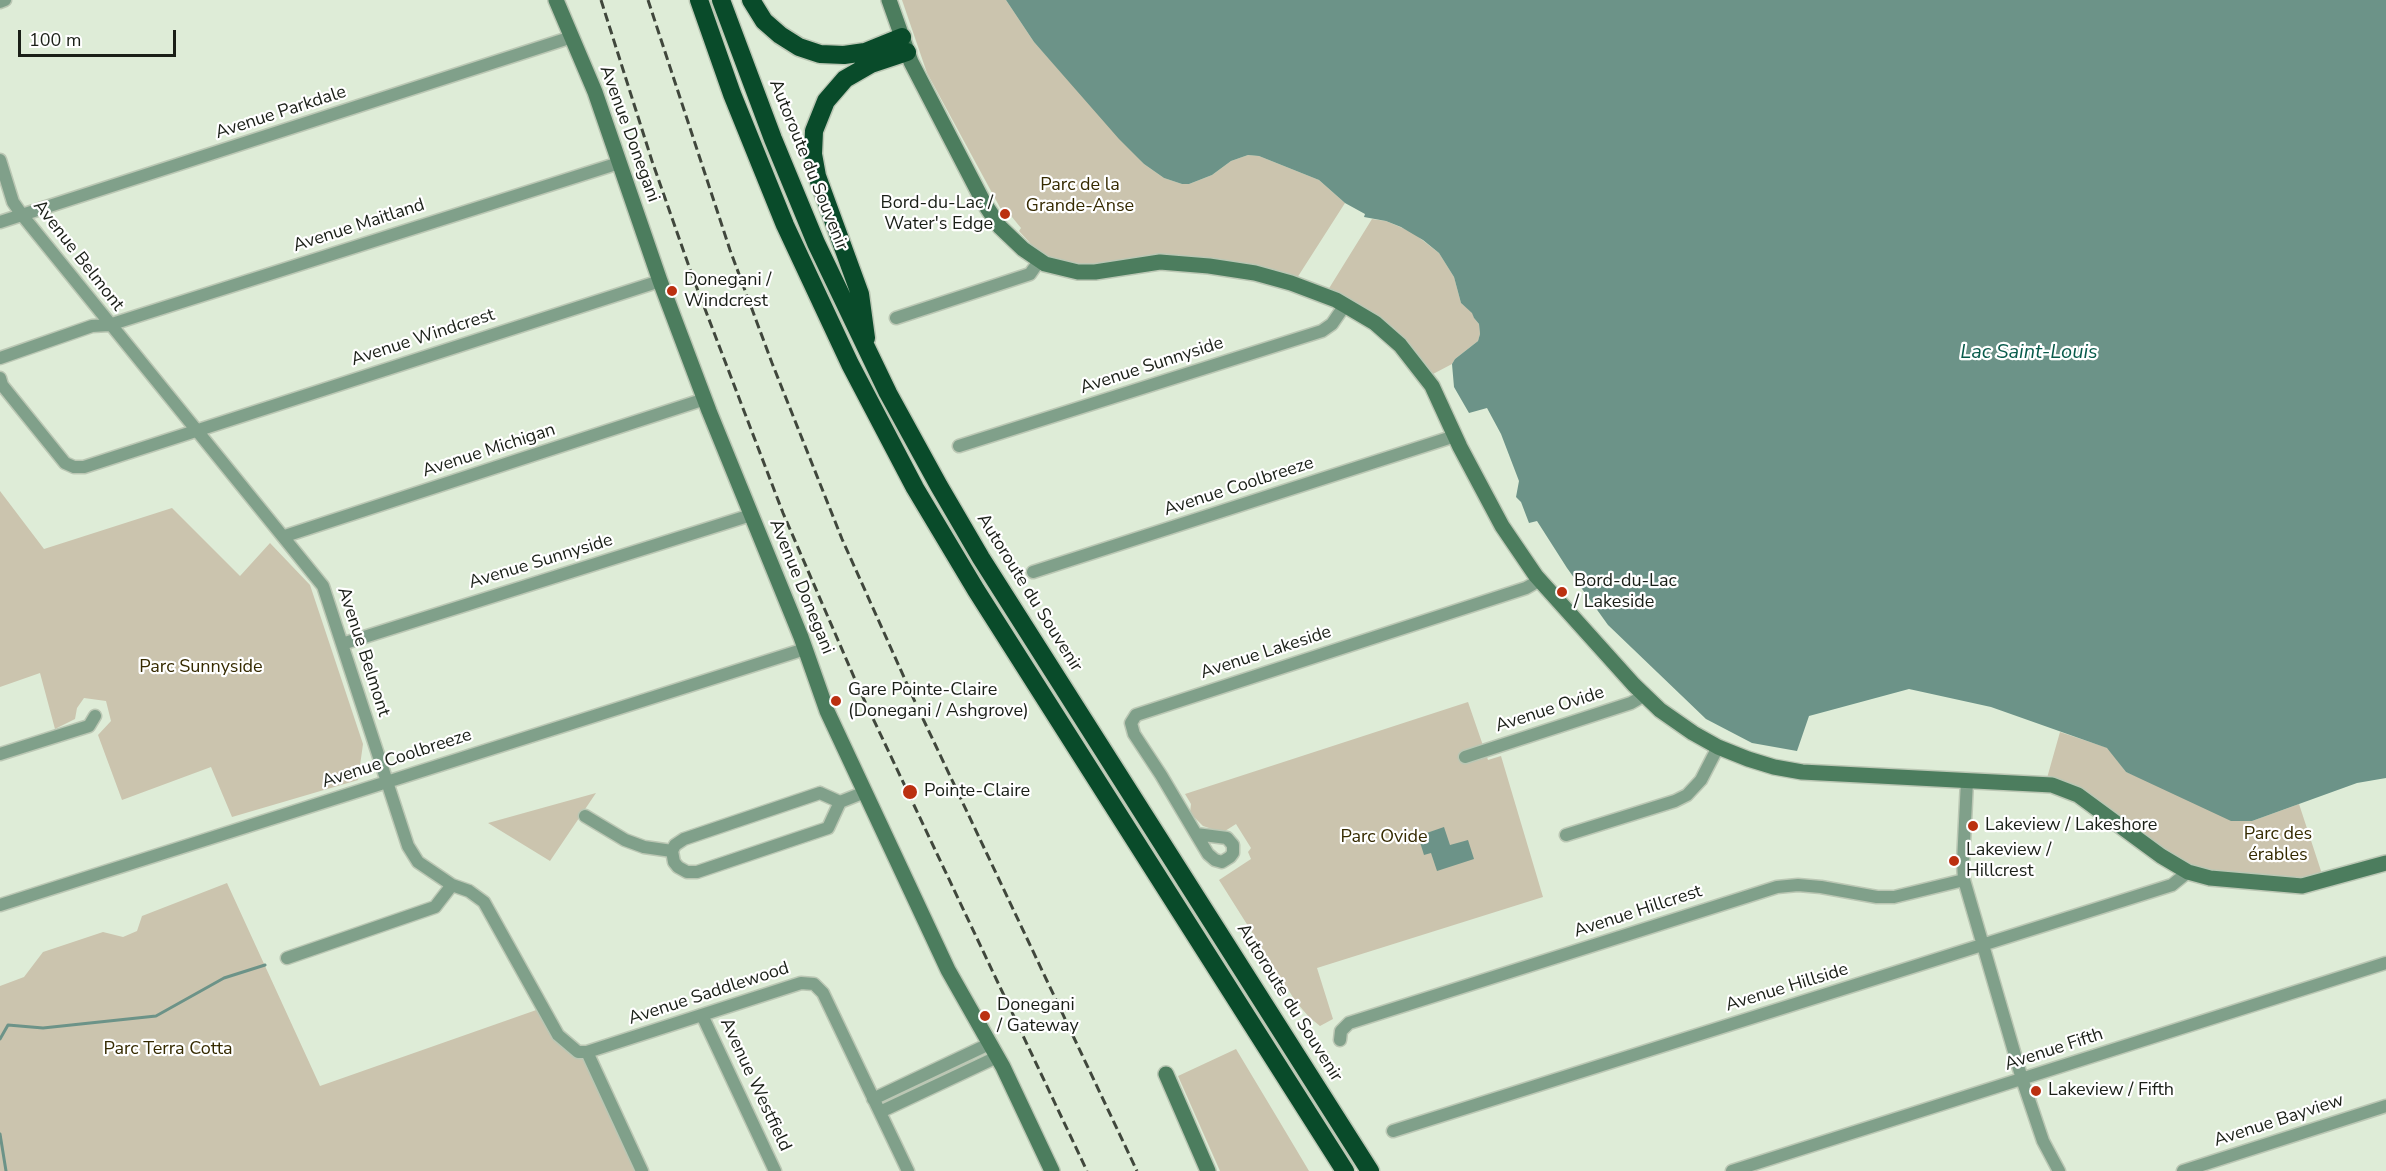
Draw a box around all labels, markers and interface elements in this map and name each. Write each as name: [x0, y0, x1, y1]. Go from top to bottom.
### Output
scale bar: [21, 18, 178, 56]
text: 100 m: [29, 28, 81, 52]
street label: Avenue Donegani: [594, 63, 664, 205]
street label: Autoroute du Souvenir: [764, 76, 852, 254]
street label: Avenue Parkdale: [213, 82, 349, 144]
park label: Parc de la Grande-Anse: [1026, 175, 1134, 218]
place label: Bord-du-Lac / Water's Edge: [881, 193, 993, 236]
street label: Avenue Maitland: [291, 195, 427, 257]
street label: Avenue Belmont: [28, 196, 128, 316]
marker: Bord-du-Lac / Water's Edge: [998, 207, 1012, 221]
place label: Donegani / Windcrest: [684, 270, 771, 312]
marker: Donegani / Windcrest: [665, 284, 679, 298]
street label: Avenue Windcrest: [348, 305, 498, 371]
street label: Avenue Sunnyside: [1078, 333, 1226, 399]
water label: Lac Saint-Louis: [1960, 341, 2098, 365]
street label: Avenue Michigan: [420, 419, 558, 483]
street label: Avenue Coolbreeze: [1161, 453, 1317, 521]
street label: Autoroute du Souvenir: [972, 510, 1086, 676]
street label: Avenue Donegani: [764, 516, 838, 658]
street label: Avenue Sunnyside: [466, 530, 616, 594]
place label: Bord-du-Lac / Lakeside: [1574, 571, 1677, 614]
street label: Avenue Belmont: [332, 585, 394, 719]
marker: Bord-du-Lac / Lakeside: [1555, 585, 1569, 599]
street label: Avenue Lakeside: [1198, 622, 1334, 684]
park label: Parc Sunnyside: [139, 657, 263, 679]
place label: Gare Pointe-Claire (Donegani / Ashgrove): [848, 680, 1029, 722]
street label: Avenue Ovide: [1493, 682, 1607, 738]
marker: Gare Pointe-Claire (Donegani / Ashgrove): [829, 694, 843, 708]
street label: Avenue Coolbreeze: [319, 725, 475, 793]
place label: Pointe-Claire: [924, 781, 1030, 803]
marker: Pointe-Claire: [901, 783, 919, 801]
place label: Lakeview / Lakeshore: [1985, 815, 2157, 837]
marker: Lakeview / Lakeshore: [1966, 819, 1980, 833]
park label: Parc des érables: [2244, 824, 2312, 866]
park label: Parc Ovide: [1340, 827, 1428, 849]
place label: Lakeview / Hillcrest: [1966, 840, 2051, 882]
marker: Lakeview / Hillcrest: [1947, 854, 1961, 868]
street label: Avenue Hillcrest: [1571, 881, 1705, 943]
street label: Autoroute du Souvenir: [1232, 920, 1346, 1086]
street label: Avenue Saddlewood: [626, 958, 792, 1030]
street label: Avenue Hillside: [1723, 959, 1851, 1017]
place label: Donegani / Gateway: [997, 995, 1079, 1038]
marker: Donegani / Gateway: [978, 1009, 992, 1023]
street label: Avenue Westfield: [715, 1015, 795, 1155]
street label: Avenue Fifth: [2002, 1024, 2106, 1076]
park label: Parc Terra Cotta: [103, 1039, 233, 1061]
place label: Lakeview / Fifth: [2048, 1080, 2174, 1102]
marker: Lakeview / Fifth: [2029, 1084, 2043, 1098]
street label: Avenue Bayview: [2211, 1090, 2347, 1152]

